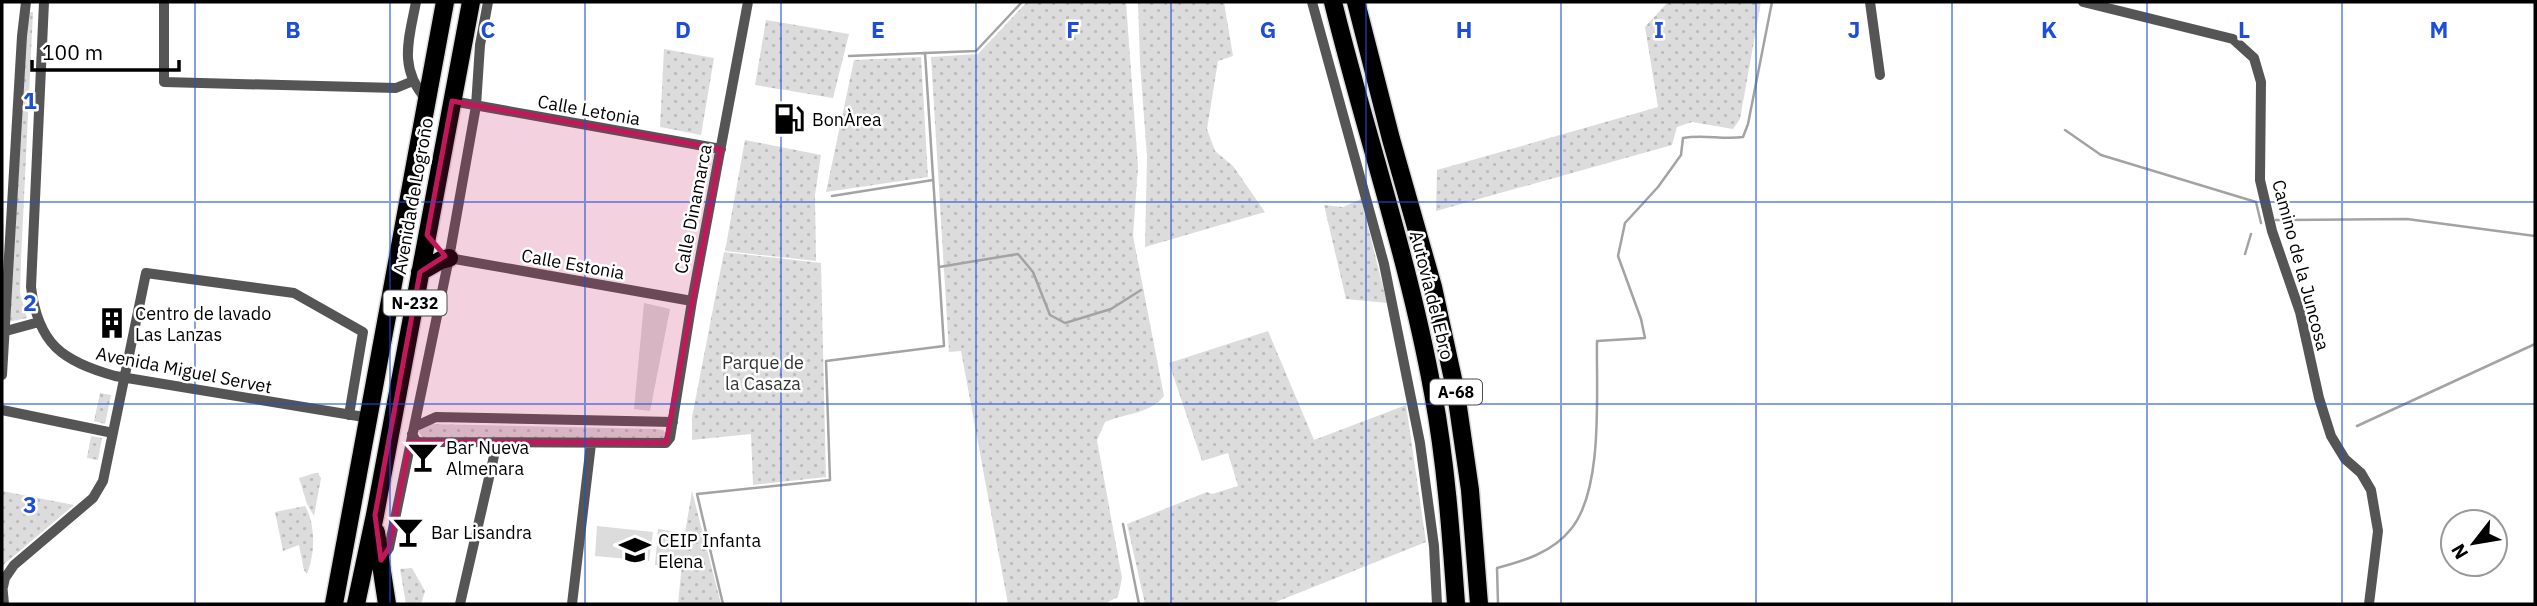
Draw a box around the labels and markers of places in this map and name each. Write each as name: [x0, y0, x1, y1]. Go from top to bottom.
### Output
fuel station icon: BonÀrea: [772, 102, 806, 136]
place label: BonÀrea: [812, 108, 882, 131]
place label: Centro de lavado Las Lanzas: [135, 302, 271, 346]
building icon: Centro de lavado Las Lanzas: [95, 306, 129, 340]
place label: Bar Nueva Almenara: [446, 436, 530, 480]
bar icon: Bar Nueva Almenara: [406, 440, 440, 474]
bar icon: Bar Lisandra: [391, 515, 425, 549]
place label: Bar Lisandra: [431, 521, 532, 544]
place label: CEIP Infanta Elena: [658, 529, 761, 573]
school or university icon: CEIP Infanta Elena: [618, 533, 652, 567]

